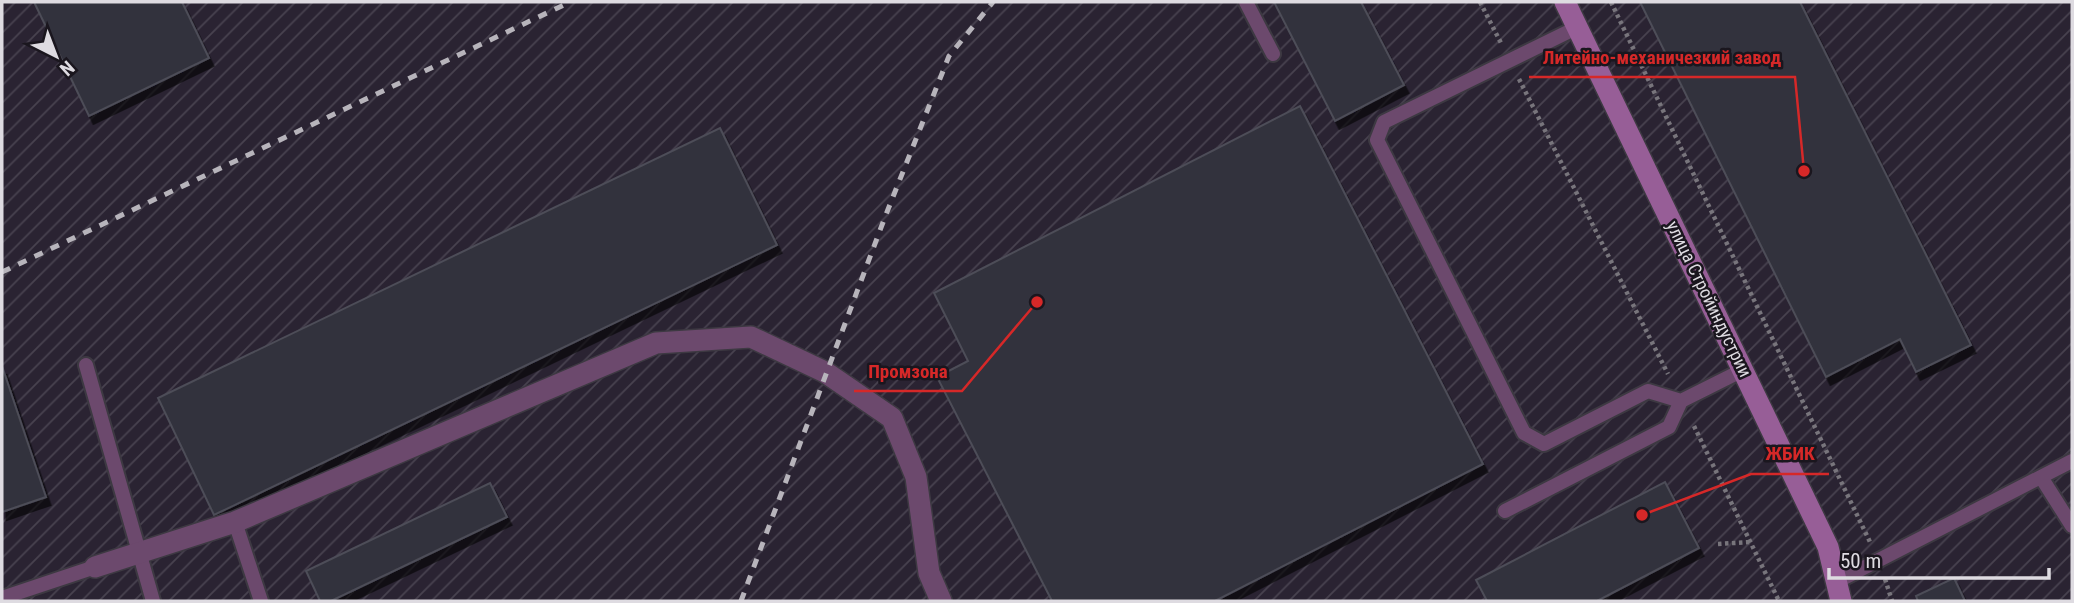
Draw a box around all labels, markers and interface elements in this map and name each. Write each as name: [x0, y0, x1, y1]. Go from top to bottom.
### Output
north arrow: [21, 21, 91, 91]
callout: Литейно-механичезкий завод: [1529, 37, 1795, 77]
text: Литейно-механичезкий завод: [1543, 46, 1781, 69]
text: N: [55, 56, 79, 81]
street label: улица Стройиндустрии: [1662, 217, 1756, 380]
callout: Промзона: [854, 351, 962, 391]
text: Промзона: [868, 360, 948, 383]
callout: ЖБИК: [1751, 434, 1829, 474]
text: ЖБИК: [1765, 442, 1815, 465]
scale bar: [1829, 536, 2050, 580]
text: 50 m: [1840, 549, 1881, 573]

